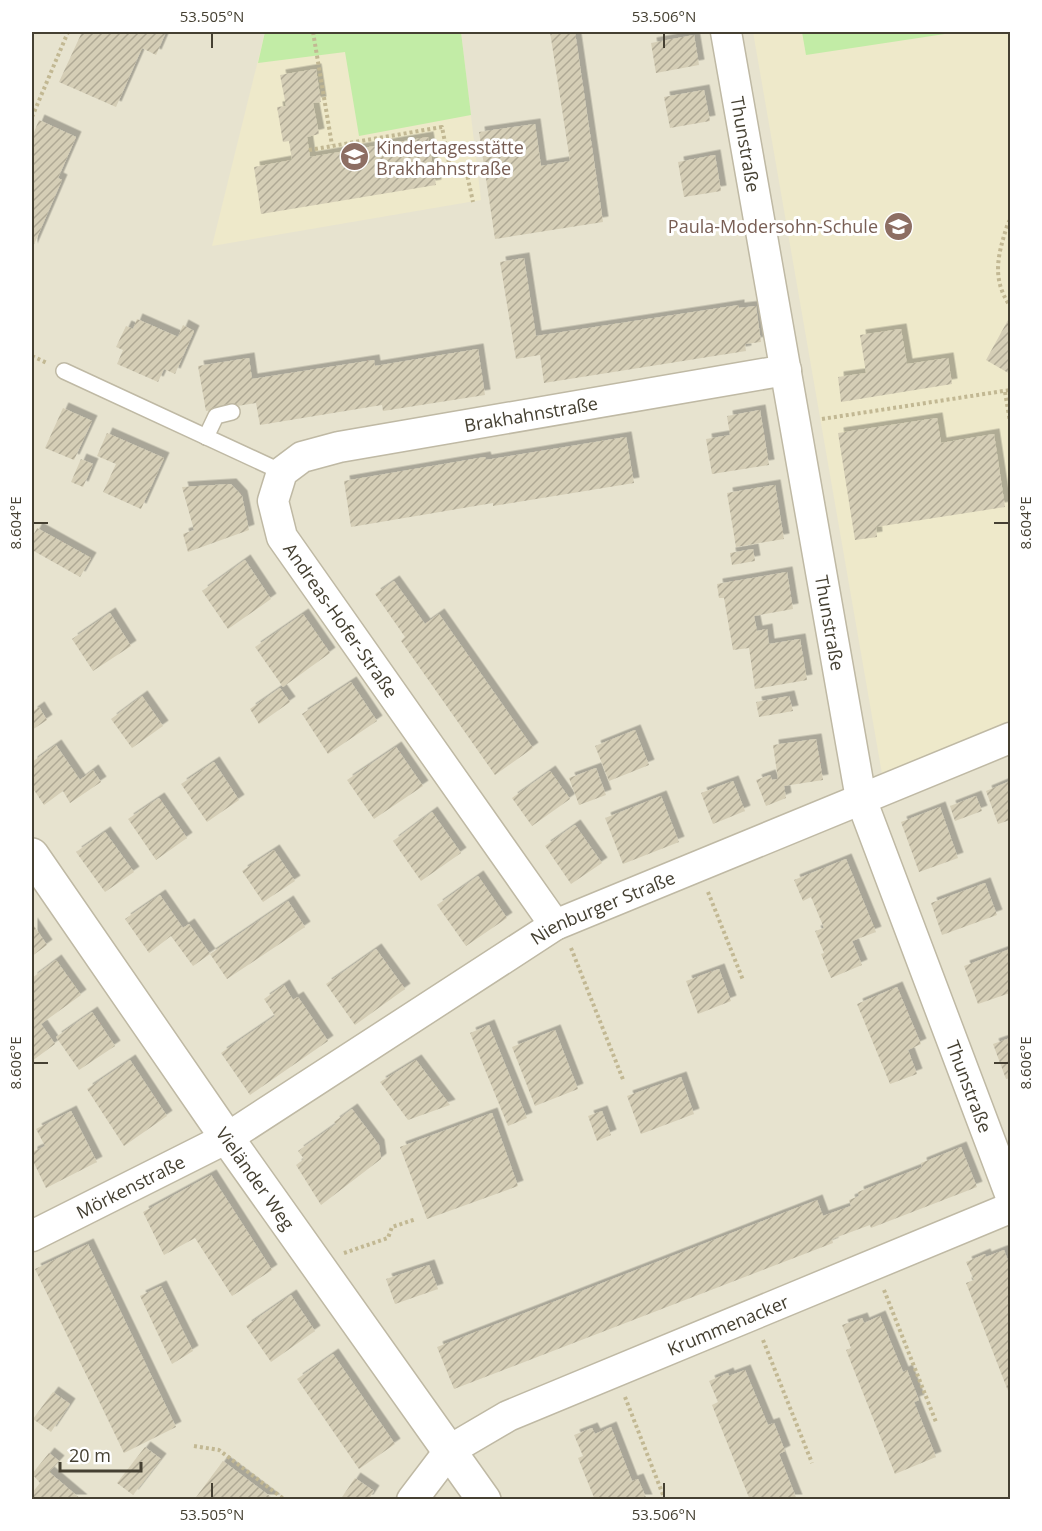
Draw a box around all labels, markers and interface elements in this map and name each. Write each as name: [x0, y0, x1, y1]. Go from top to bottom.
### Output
text: 53.505°N: [180, 6, 244, 26]
text: 53.506°N: [632, 6, 696, 26]
street label: Thunstraße: [726, 95, 766, 194]
place label: Kindertagesstätte Brakhahnstraße: [376, 135, 524, 180]
school or university icon: Kindertagesstätte Brakhahnstraße: [339, 141, 371, 173]
school or university icon: Paula-Modersohn-Schule: [883, 210, 915, 242]
place label: Paula-Modersohn-Schule: [668, 214, 878, 238]
street label: Brakhahnstraße: [462, 391, 600, 437]
text: 8.604°E: [5, 496, 25, 550]
text: 8.604°E: [1015, 496, 1035, 550]
street label: Andreas-Hofer-Straße: [279, 538, 403, 702]
street label: Thunstraße: [810, 573, 850, 673]
street label: Nienburger Straße: [526, 865, 678, 950]
text: 8.606°E: [5, 1036, 25, 1090]
text: 8.606°E: [1015, 1036, 1035, 1090]
street label: Thunstraße: [941, 1037, 998, 1136]
street label: Vieländer Weg: [211, 1122, 300, 1235]
street label: Mörkenstraße: [72, 1149, 189, 1224]
street label: Krummenacker: [663, 1289, 793, 1361]
scale bar: [60, 1435, 141, 1473]
text: 20 m: [69, 1443, 111, 1467]
text: 53.505°N: [180, 1504, 244, 1524]
text: 53.506°N: [632, 1504, 696, 1524]

